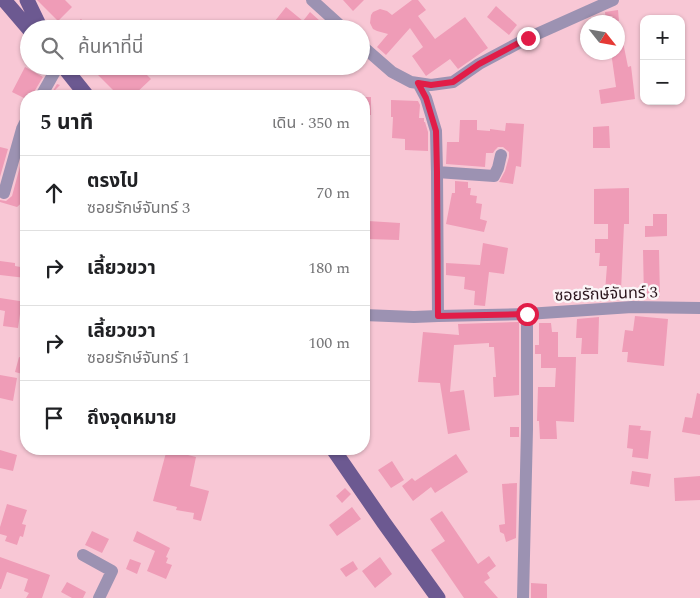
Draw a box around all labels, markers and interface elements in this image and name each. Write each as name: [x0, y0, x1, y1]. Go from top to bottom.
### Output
north arrow: [580, 15, 625, 60]
map controls: [640, 15, 685, 105]
button: +: [640, 15, 685, 60]
search box: [20, 20, 370, 75]
route end: [517, 27, 540, 50]
text: ค้นหาที่นี่: [78, 33, 143, 62]
icon: search: [38, 34, 66, 62]
button: −: [640, 60, 685, 105]
text: 5 นาที: [40, 107, 93, 139]
text: เดิน · 350 m: [272, 111, 350, 135]
text: ตรงไป: [87, 167, 139, 196]
icon: ahead: [40, 179, 68, 207]
text: 70 m: [316, 181, 350, 205]
text: ซอยรักษ์จันทร์ 3: [87, 196, 190, 220]
icon: right: [40, 254, 68, 282]
text: เลี้ยวขวา: [87, 254, 156, 283]
text: 180 m: [308, 256, 350, 280]
street label: ซอยรักษ์จันทร์ 3: [554, 280, 658, 308]
route start: [516, 303, 539, 326]
text: เลี้ยวขวา: [87, 317, 156, 346]
icon: right: [40, 329, 68, 357]
text: 100 m: [308, 331, 350, 355]
text: ซอยรักษ์จันทร์ 1: [87, 346, 190, 370]
icon: arrive: [40, 404, 68, 432]
text: ถึงจุดหมาย: [87, 404, 177, 433]

